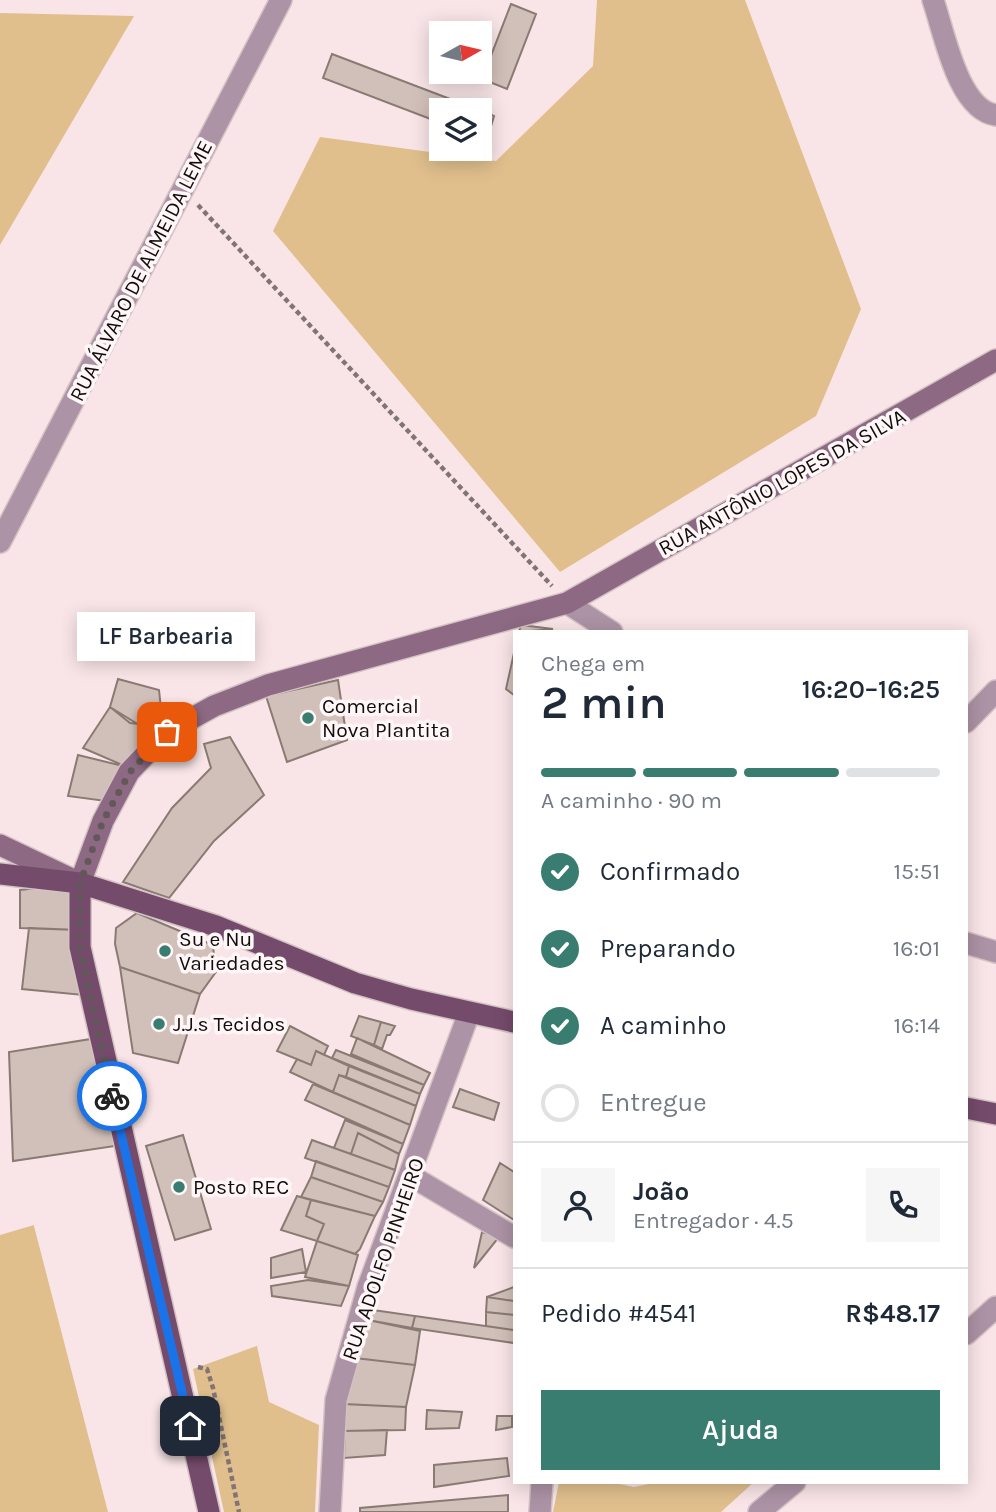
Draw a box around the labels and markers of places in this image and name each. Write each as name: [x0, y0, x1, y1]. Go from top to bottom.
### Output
callout: LF Barbearia: [78, 613, 256, 662]
place label: Comercial Nova Plantita: [322, 694, 450, 742]
pin: [137, 702, 197, 762]
marker: Comercial Nova Plantita: [300, 710, 316, 726]
place label: Su e Nu Variedades: [179, 927, 285, 975]
marker: Su e Nu Variedades: [157, 943, 173, 959]
place label: J.J.s Tecidos: [173, 1012, 285, 1036]
marker: J.J.s Tecidos: [151, 1016, 167, 1032]
place label: Posto REC: [193, 1175, 289, 1199]
marker: Posto REC: [171, 1179, 187, 1195]
pin: [160, 1396, 220, 1456]

